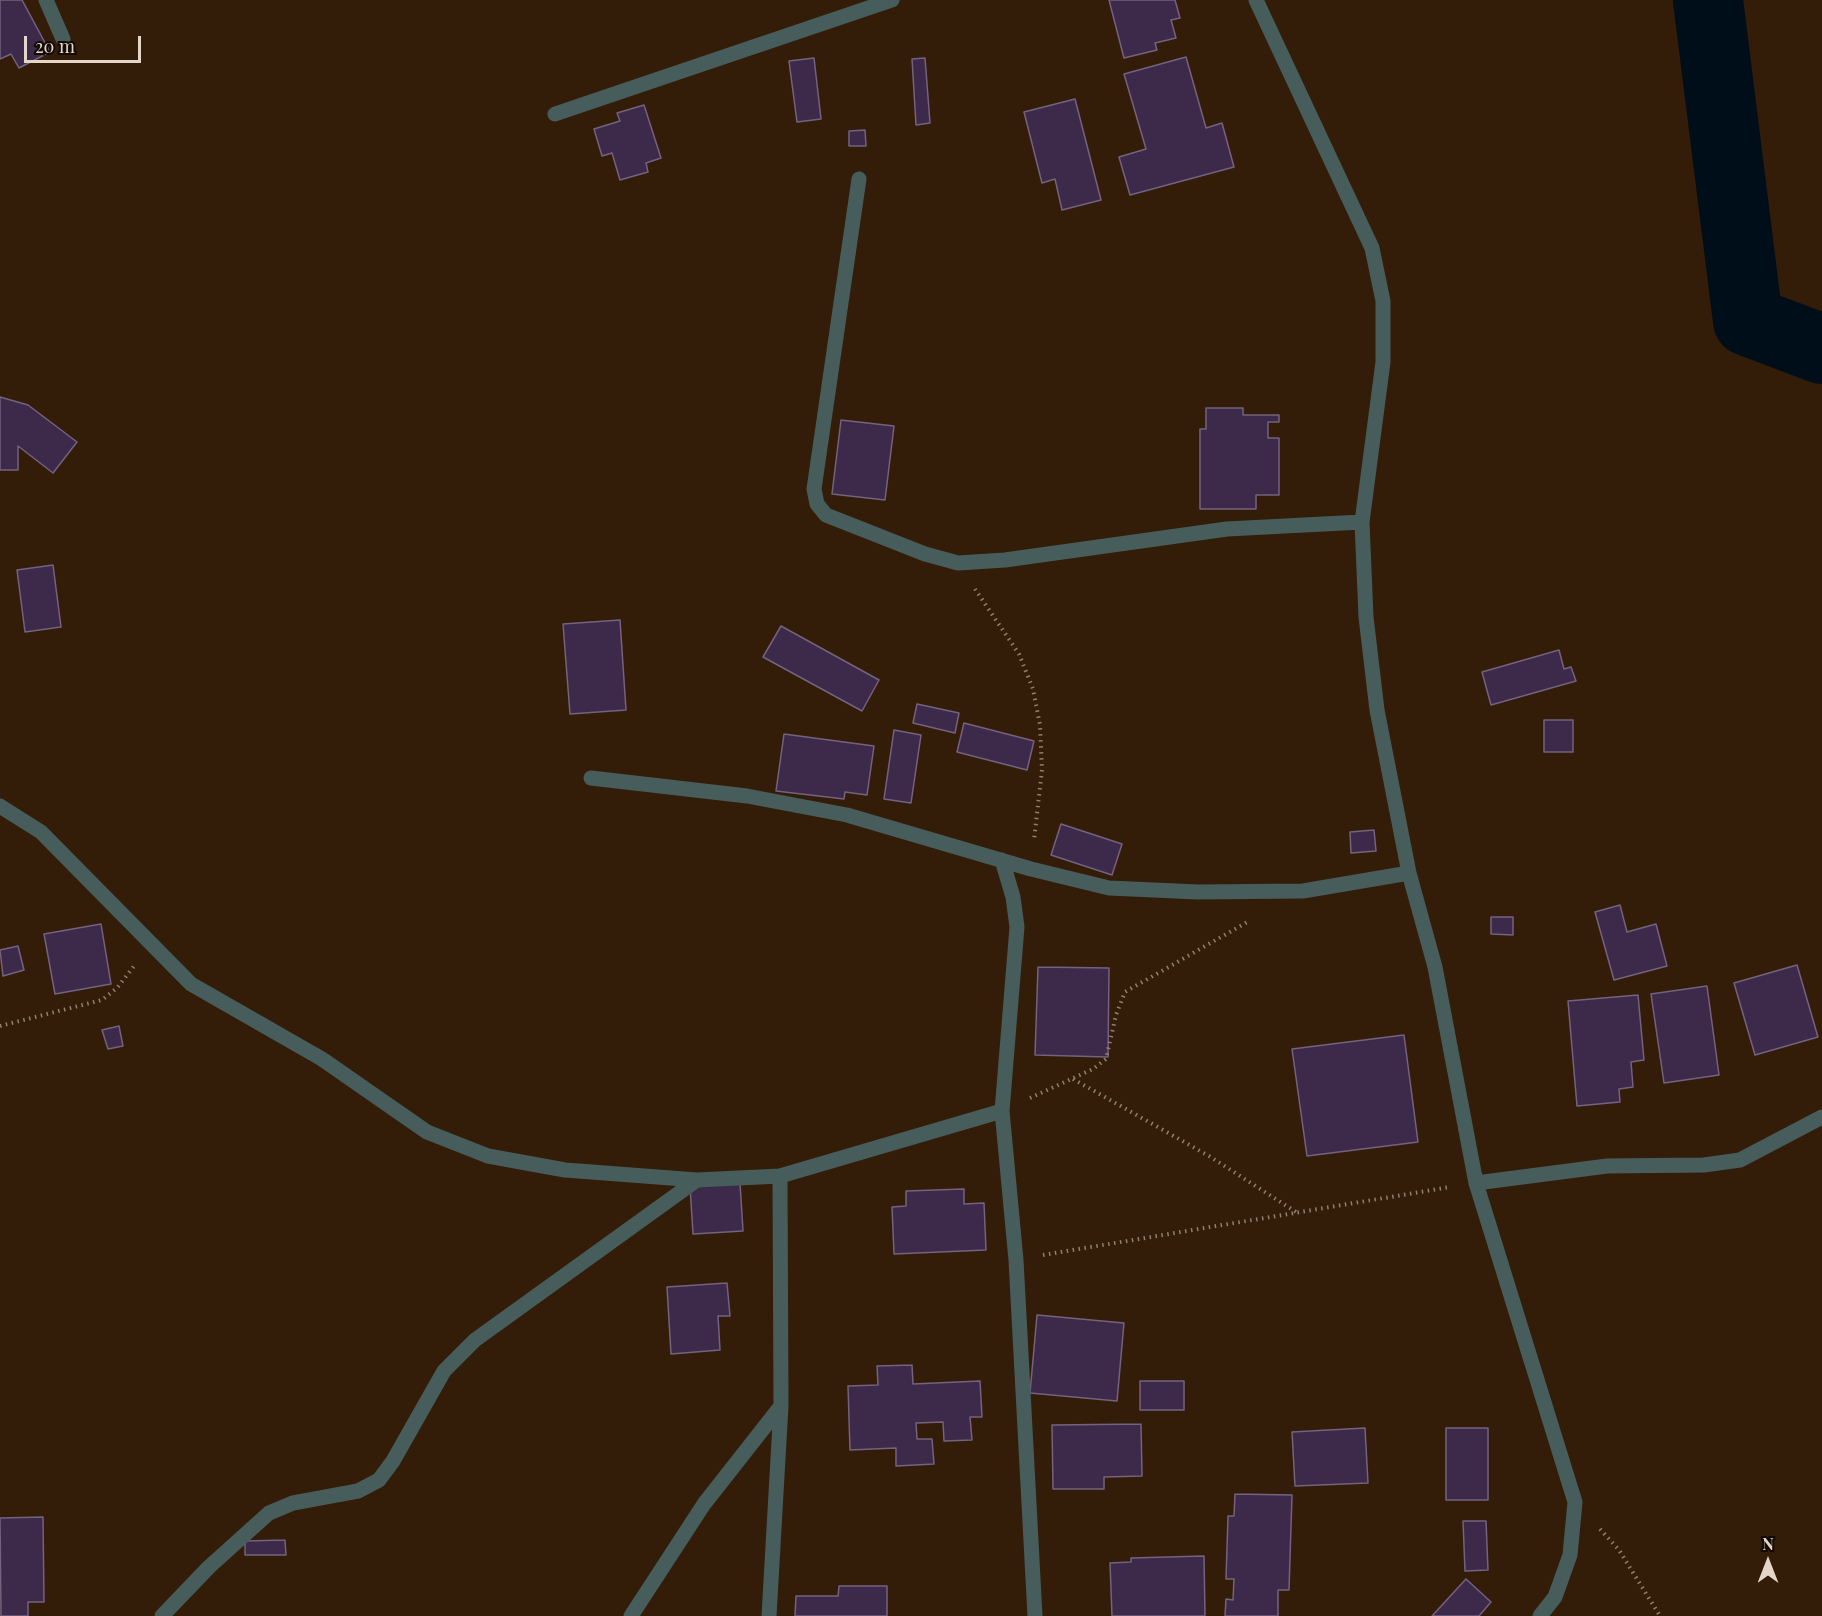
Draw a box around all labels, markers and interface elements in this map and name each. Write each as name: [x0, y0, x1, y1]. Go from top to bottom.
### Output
scale bar: [27, 24, 144, 62]
text: 20 m: [35, 34, 75, 58]
north arrow: [1738, 1532, 1798, 1592]
text: N: [1762, 1533, 1774, 1554]

